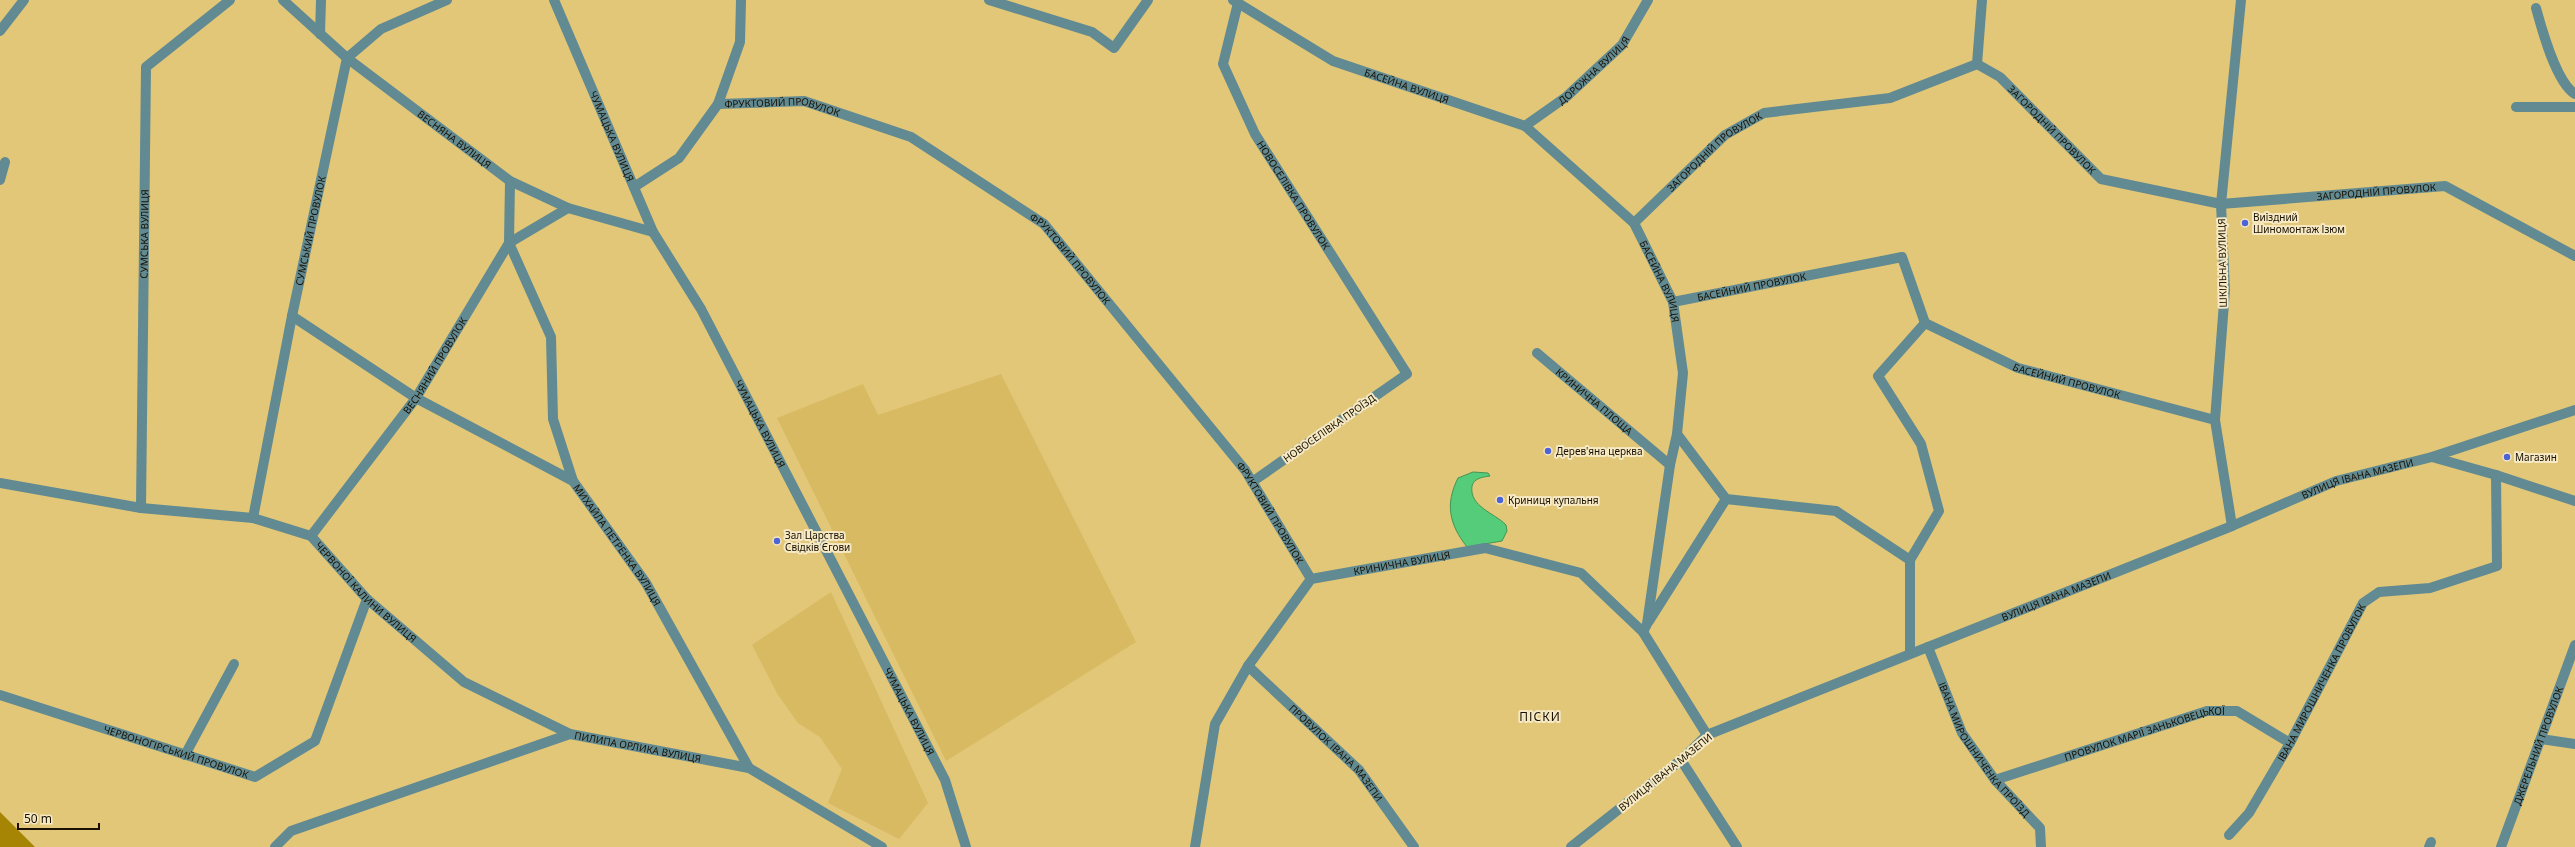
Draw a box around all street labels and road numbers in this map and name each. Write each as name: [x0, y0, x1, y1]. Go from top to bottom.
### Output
street label: ДОРОЖНА ВУЛИЦЯ: [1555, 33, 1633, 107]
street label: БАСЕЙНА ВУЛИЦЯ: [1363, 65, 1451, 107]
street label: ЗАГОРОДНІЙ ПРОВУЛОК: [2005, 82, 2100, 177]
street label: ЧУМАЦЬКА ВУЛИЦЯ: [587, 89, 638, 184]
street label: ФРУКТОВИЙ ПРОВУЛОК: [724, 94, 843, 120]
street label: ВЕСНЯНА ВУЛИЦЯ: [415, 107, 494, 171]
street label: ЗАГОРОДНІЙ ПРОВУЛОК: [1664, 108, 1765, 195]
street label: НОВОСЕЛІВКА ПРОВУЛОК: [1254, 138, 1334, 253]
street label: СУМСЬКИЙ ПРОВУЛОК: [292, 174, 329, 287]
street label: ЗАГОРОДНІЙ ПРОВУЛОК: [2316, 180, 2437, 203]
street label: СУМСЬКА ВУЛИЦЯ: [137, 189, 152, 279]
street label: ФРУКТОВИЙ ПРОВУЛОК: [1027, 210, 1114, 308]
street label: ШКІЛЬНА ВУЛИЦЯ: [2214, 218, 2230, 308]
street label: БАСЕЙНА ВУЛИЦЯ: [1637, 238, 1683, 323]
street label: БАСЕЙНИЙ ПРОВУЛОК: [1696, 269, 1808, 304]
street label: ВЕСНЯНИЙ ПРОВУЛОК: [400, 314, 470, 417]
street label: БАСЕЙНИЙ ПРОВУЛОК: [2011, 360, 2123, 402]
street label: КРИНИЧНА ПЛОЩА: [1553, 365, 1636, 438]
street label: ЧУМАЦЬКА ВУЛИЦЯ: [732, 377, 789, 470]
street label: НОВОСЕЛІВКА ПРОЇЗД: [1280, 390, 1378, 465]
street label: ВУЛИЦЯ ІВАНА МАЗЕПИ: [2299, 455, 2415, 502]
street label: ФРУКТОВИЙ ПРОВУЛОК: [1234, 458, 1307, 567]
street label: МИХАЙЛА ПЕТРЕНКА ВУЛИЦЯ: [570, 481, 664, 608]
street label: ЧЕРВОНОЇ КАЛИНИ ВУЛИЦЯ: [312, 539, 420, 645]
street label: КРИНИЧНА ВУЛИЦЯ: [1352, 547, 1451, 578]
street label: ВУЛИЦЯ ІВАНА МАЗЕПИ: [1999, 568, 2113, 624]
street label: ІВАНА МИРОШНИЧЕНКА ПРОВУЛОК: [2274, 600, 2369, 764]
street label: ЧУМАЦЬКА ВУЛИЦЯ: [881, 665, 938, 758]
street label: ІВАНА МИРОШНИЧЕНКА ПРОЇЗД: [1935, 680, 2033, 820]
street label: ДЖЕРЕЛЬНИЙ ПРОВУЛОК: [2510, 684, 2567, 807]
street label: ПРОВУЛОК ІВАНА МАЗЕПИ: [1286, 701, 1386, 804]
street label: ПРОВУЛОК МАРІЇ ЗАНЬКОВЕЦЬКОЇ: [2062, 704, 2225, 764]
street label: ЧЕРВОНОГІРСЬКИЙ ПРОВУЛОК: [102, 722, 251, 782]
street label: ПИЛИПА ОРЛИКА ВУЛИЦЯ: [573, 728, 702, 766]
street label: ВУЛИЦЯ ІВАНА МАЗЕПИ: [1615, 730, 1715, 814]

